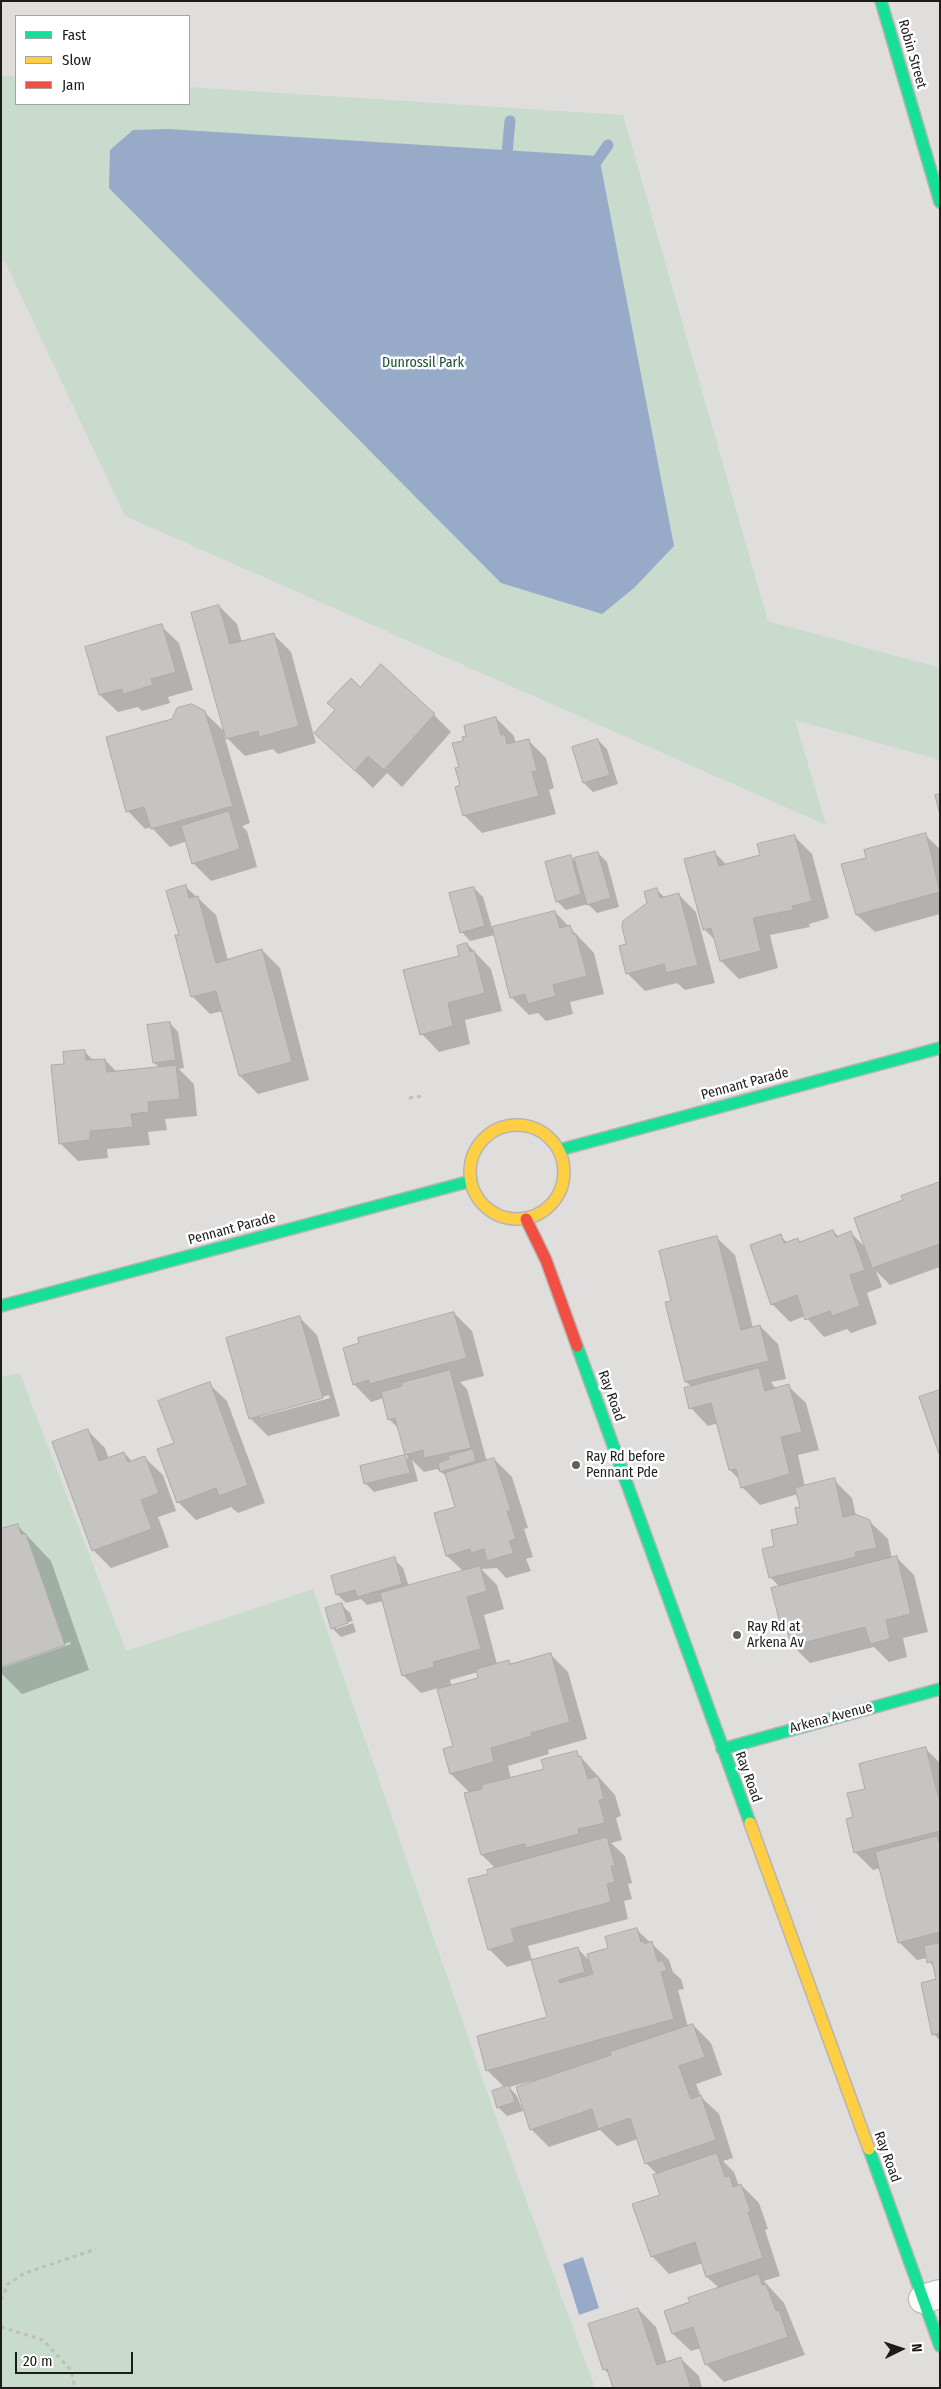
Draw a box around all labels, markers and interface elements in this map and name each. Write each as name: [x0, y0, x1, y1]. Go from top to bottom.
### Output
legend: [15, 15, 190, 105]
street label: Robin Street: [894, 18, 930, 90]
text: Fast: [62, 26, 86, 44]
text: Slow: [62, 51, 91, 69]
text: Jam: [62, 76, 85, 94]
park label: Dunrossil Park: [382, 355, 464, 371]
street label: Pennant Parade: [699, 1064, 791, 1104]
street label: Pennant Parade: [186, 1209, 278, 1249]
street label: Ray Road: [594, 1368, 628, 1424]
place label: Ray Rd before Pennant Pde: [586, 1449, 665, 1481]
marker: Ray Rd before Pennant Pde: [570, 1459, 582, 1471]
place label: Ray Rd at Arkena Av: [747, 1619, 804, 1651]
marker: Ray Rd at Arkena Av: [731, 1629, 743, 1641]
street label: Arkena Avenue: [788, 1699, 874, 1737]
street label: Ray Road: [731, 1749, 765, 1805]
street label: Ray Road: [870, 2129, 904, 2185]
north arrow: [876, 2324, 926, 2374]
scale bar: [18, 2342, 135, 2374]
text: N: [908, 2343, 925, 2353]
text: 20 m: [23, 2352, 53, 2370]

